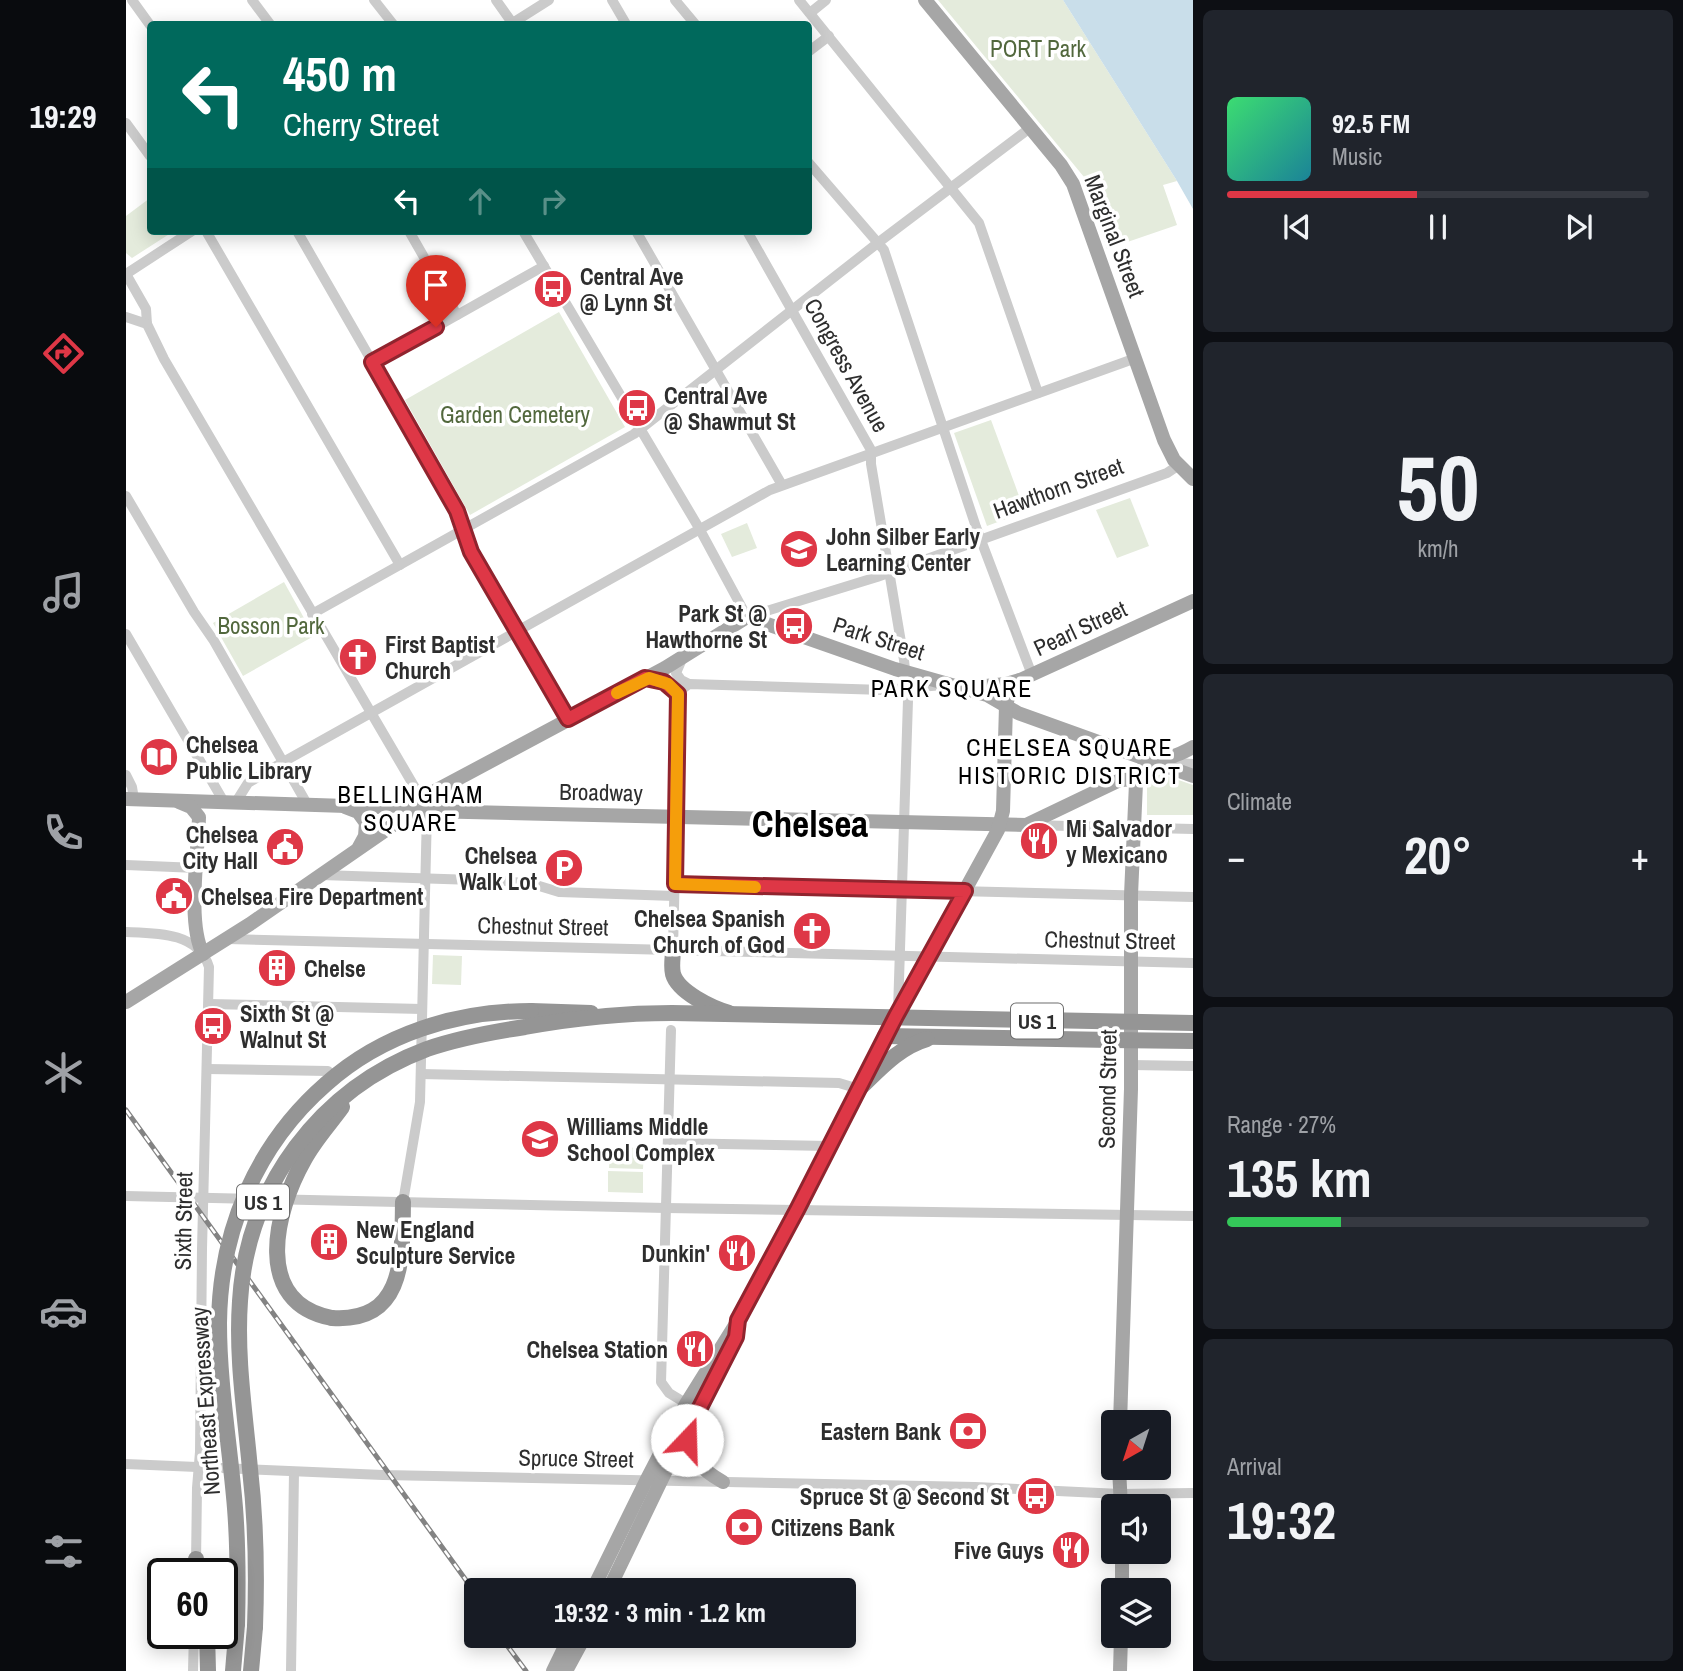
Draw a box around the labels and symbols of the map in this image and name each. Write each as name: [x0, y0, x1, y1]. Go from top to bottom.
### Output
park label: PORT Park: [990, 33, 1086, 64]
street label: Marginal Street: [1077, 170, 1153, 302]
pin: [406, 255, 466, 327]
place label: Central Ave @ Lynn St: [580, 261, 683, 318]
bus stop icon: Central Ave @ Lynn St: [532, 268, 574, 310]
street label: Congress Avenue: [797, 293, 897, 437]
place label: Central Ave @ Shawmut St: [664, 380, 796, 437]
bus stop icon: Central Ave @ Shawmut St: [616, 387, 658, 429]
park label: Garden Cemetery: [440, 399, 591, 430]
street label: Hawthorn Street: [989, 450, 1127, 526]
place label: John Silber Early Learning Center: [826, 521, 981, 578]
school or university icon: John Silber Early Learning Center: [778, 528, 820, 570]
street label: Pearl Street: [1028, 593, 1132, 663]
place label: Park St @ Hawthorne St: [645, 598, 767, 655]
bus stop icon: Park St @ Hawthorne St: [773, 605, 815, 647]
street label: Park Street: [829, 609, 929, 667]
park label: Bosson Park: [218, 610, 325, 641]
place label: First Baptist Church: [385, 629, 495, 686]
church icon: First Baptist Church: [337, 636, 379, 678]
district label: PARK SQUARE: [871, 672, 1033, 704]
place label: Chelsea Public Library: [186, 729, 312, 786]
district label: CHELSEA SQUARE HISTORIC DISTRICT: [958, 731, 1182, 791]
library icon: Chelsea Public Library: [138, 736, 180, 778]
street label: Broadway: [559, 776, 644, 808]
district label: BELLINGHAM SQUARE: [338, 778, 484, 838]
district label: Chelsea: [752, 799, 868, 849]
place label: Mi Salvador y Mexicano: [1066, 813, 1173, 870]
place label: Chelsea City Hall: [183, 819, 259, 876]
restaurant icon: Mi Salvador y Mexicano: [1018, 820, 1060, 862]
public building icon: Chelsea City Hall: [264, 826, 306, 868]
place label: Chelsea Walk Lot: [459, 840, 538, 897]
parking icon: Chelsea Walk Lot: [543, 847, 585, 889]
public building icon: Chelsea Fire Department: [153, 875, 195, 917]
place label: Chelsea Fire Department: [201, 881, 423, 912]
place label: Chelsea Spanish Church of God: [634, 903, 785, 960]
street label: Chestnut Street: [477, 909, 609, 943]
church icon: Chelsea Spanish Church of God: [791, 910, 833, 952]
street label: Chestnut Street: [1044, 923, 1176, 957]
building icon: Chelse: [256, 947, 298, 989]
place label: Chelse: [304, 953, 366, 984]
place label: Sixth St @ Walnut St: [240, 998, 334, 1055]
road number: US 1: [1011, 1004, 1063, 1038]
bus stop icon: Sixth St @ Walnut St: [192, 1005, 234, 1047]
street label: Second Street: [1090, 1029, 1124, 1149]
place label: Williams Middle School Complex: [567, 1111, 715, 1168]
school or university icon: Williams Middle School Complex: [519, 1118, 561, 1160]
street label: Sixth Street: [167, 1171, 199, 1271]
road number: US 1: [237, 1184, 289, 1220]
place label: New England Sculpture Service: [356, 1214, 515, 1271]
building icon: New England Sculpture Service: [308, 1221, 350, 1263]
restaurant icon: Dunkin': [716, 1232, 758, 1274]
place label: Dunkin': [642, 1238, 710, 1269]
street label: Northeast Expressway: [183, 1305, 227, 1496]
restaurant icon: Chelsea Station: [674, 1328, 716, 1370]
place label: Chelsea Station: [527, 1334, 668, 1365]
position arrow: [650, 1403, 724, 1477]
bank icon: Eastern Bank: [947, 1410, 989, 1452]
north arrow: [1101, 1410, 1171, 1480]
place label: Eastern Bank: [820, 1416, 942, 1447]
street label: Spruce Street: [518, 1441, 634, 1475]
bus stop icon: Spruce St @ Second St: [1015, 1475, 1057, 1517]
place label: Spruce St @ Second St: [800, 1481, 1009, 1512]
bank icon: Citizens Bank: [723, 1506, 765, 1548]
place label: Citizens Bank: [771, 1512, 895, 1543]
restaurant icon: Five Guys: [1050, 1529, 1092, 1571]
place label: Five Guys: [954, 1535, 1044, 1566]
speed limit sign: 60: [147, 1558, 238, 1649]

